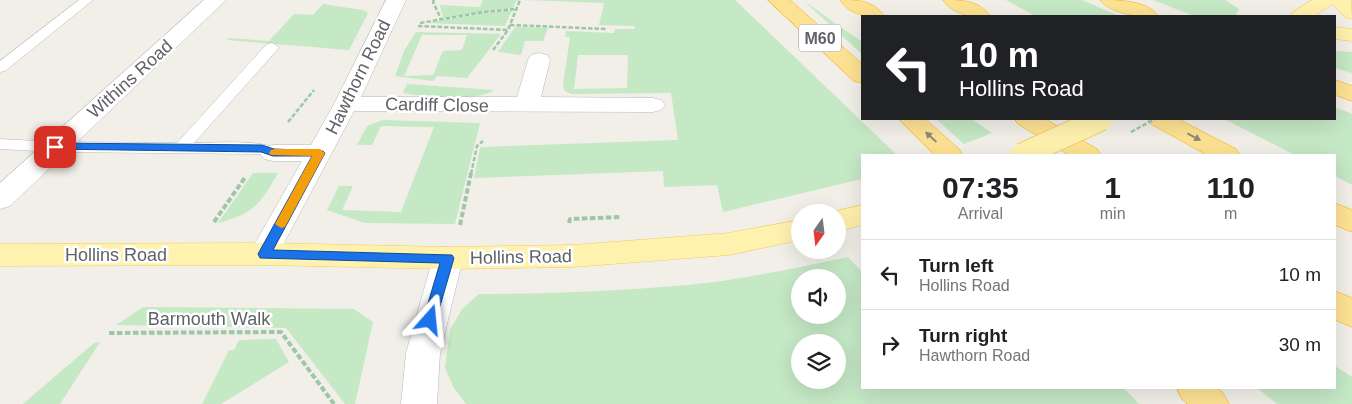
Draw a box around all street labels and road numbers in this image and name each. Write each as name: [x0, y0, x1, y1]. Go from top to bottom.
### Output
street label: Hawthorn Road: [322, 16, 394, 138]
road number: M60: [799, 24, 841, 52]
street label: Withins Road: [84, 36, 176, 122]
street label: Cardiff Close: [385, 94, 489, 116]
street label: Hollins Road: [65, 245, 167, 265]
street label: Hollins Road: [470, 246, 572, 268]
street label: Barmouth Walk: [148, 309, 271, 329]

